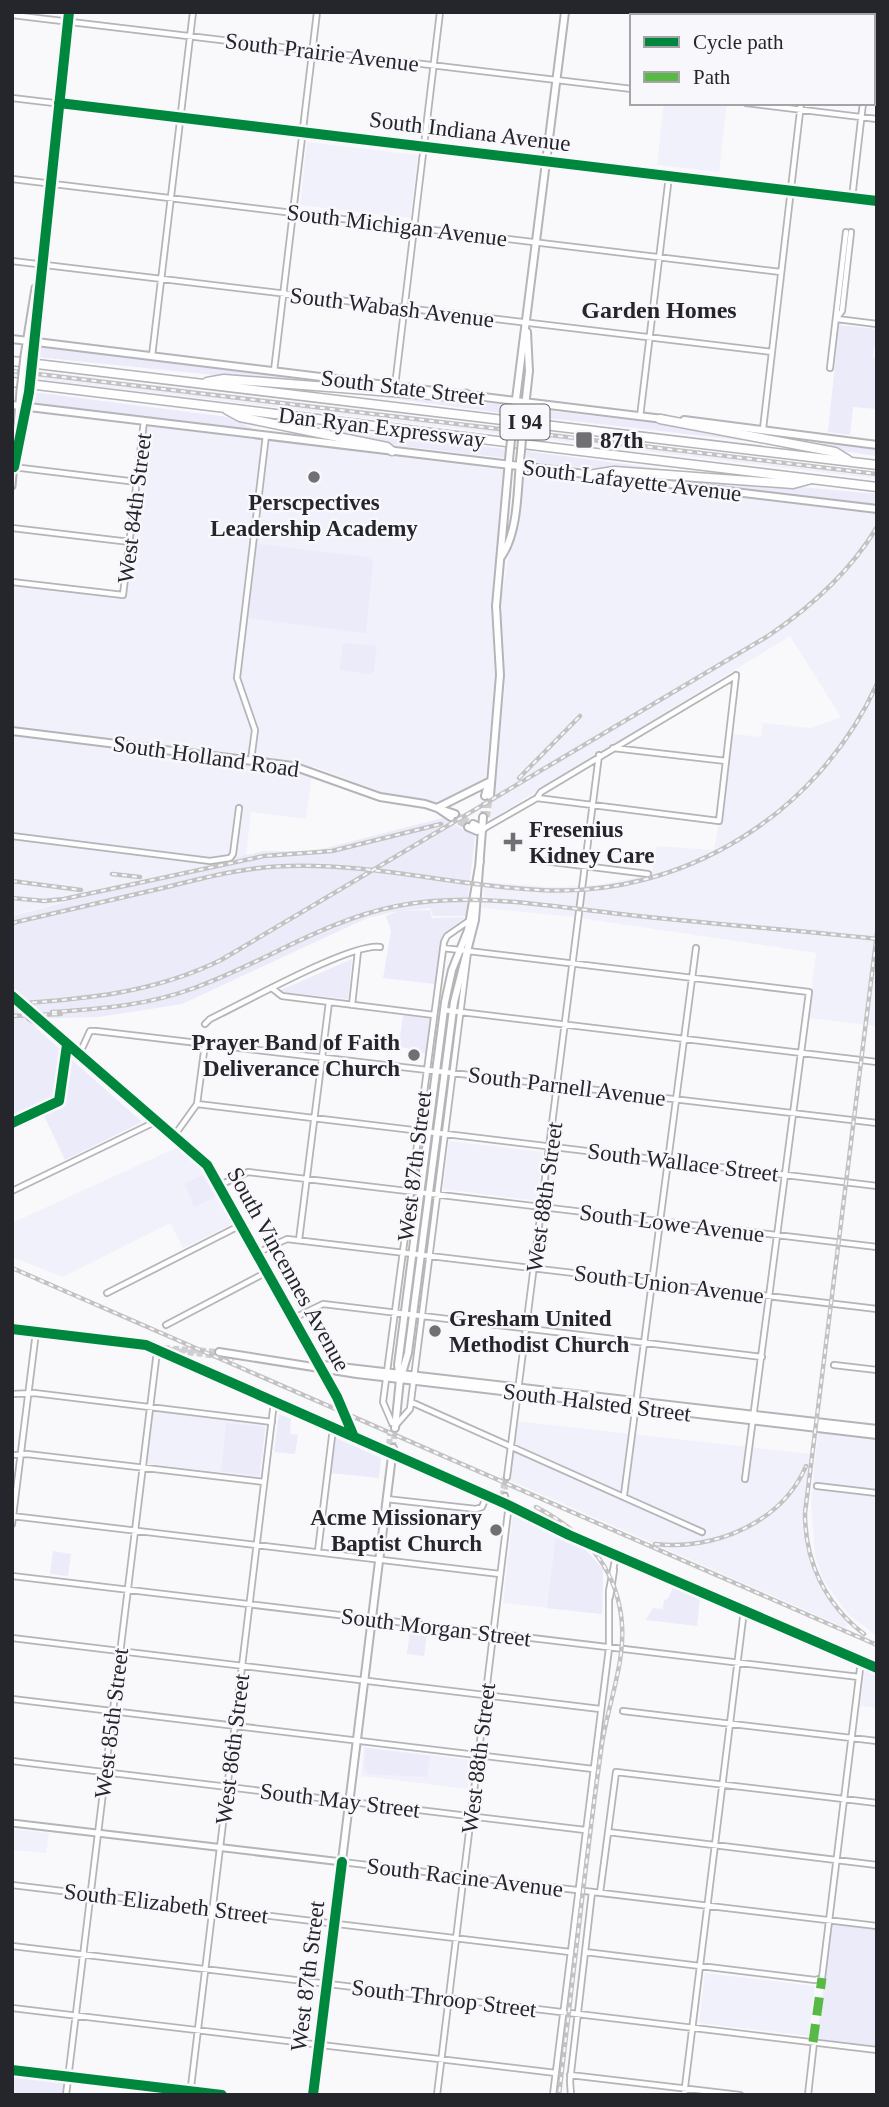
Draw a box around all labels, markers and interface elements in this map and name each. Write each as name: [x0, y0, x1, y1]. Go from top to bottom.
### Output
legend: [630, 14, 875, 105]
street label: South Prairie Avenue: [224, 28, 420, 77]
text: Cycle path: [693, 30, 784, 54]
text: Path: [693, 65, 731, 89]
street label: South Indiana Avenue: [368, 107, 572, 156]
street label: South Michigan Avenue: [285, 200, 509, 251]
street label: South Wabash Avenue: [288, 283, 495, 332]
district label: Garden Homes: [581, 297, 737, 323]
street label: South State Street: [320, 365, 487, 410]
street label: Dan Ryan Expressway: [277, 402, 487, 453]
road number: I 94: [500, 404, 550, 440]
place label: 87th: [600, 428, 644, 453]
marker: 87th: [574, 430, 594, 450]
street label: West 84th Street: [113, 431, 156, 585]
street label: South Lafayette Avenue: [521, 455, 743, 506]
marker: Perscpectives Leadership Academy: [306, 469, 322, 485]
place label: Perscpectives Leadership Academy: [210, 490, 418, 541]
street label: South Holland Road: [111, 731, 301, 782]
place label: Fresenius Kidney Care: [529, 817, 654, 868]
marker: Fresenius Kidney Care: [503, 832, 523, 852]
place label: Prayer Band of Faith Deliverance Church: [192, 1030, 400, 1081]
marker: Prayer Band of Faith Deliverance Church: [406, 1047, 422, 1063]
street label: South Parnell Avenue: [467, 1062, 667, 1111]
street label: West 87th Street: [393, 1089, 436, 1243]
street label: West 88th Street: [522, 1120, 567, 1274]
street label: South Wallace Street: [586, 1138, 780, 1187]
street label: South Vincennes Avenue: [222, 1163, 355, 1375]
street label: South Lowe Avenue: [578, 1200, 766, 1247]
street label: South Union Avenue: [573, 1260, 765, 1309]
place label: Gresham United Methodist Church: [449, 1306, 630, 1357]
marker: Gresham United Methodist Church: [427, 1323, 443, 1339]
street label: South Halsted Street: [502, 1379, 693, 1426]
place label: Acme Missionary Baptist Church: [310, 1505, 482, 1556]
marker: Acme Missionary Baptist Church: [488, 1522, 504, 1538]
street label: South Morgan Street: [340, 1603, 533, 1652]
street label: West 85th Street: [90, 1646, 133, 1800]
street label: West 86th Street: [211, 1672, 254, 1826]
street label: West 88th Street: [457, 1681, 500, 1835]
street label: South May Street: [259, 1778, 422, 1823]
street label: South Racine Avenue: [365, 1853, 565, 1902]
street label: South Elizabeth Street: [62, 1879, 270, 1929]
street label: West 87th Street: [286, 1899, 329, 2053]
street label: South Throop Street: [350, 1975, 538, 2022]

